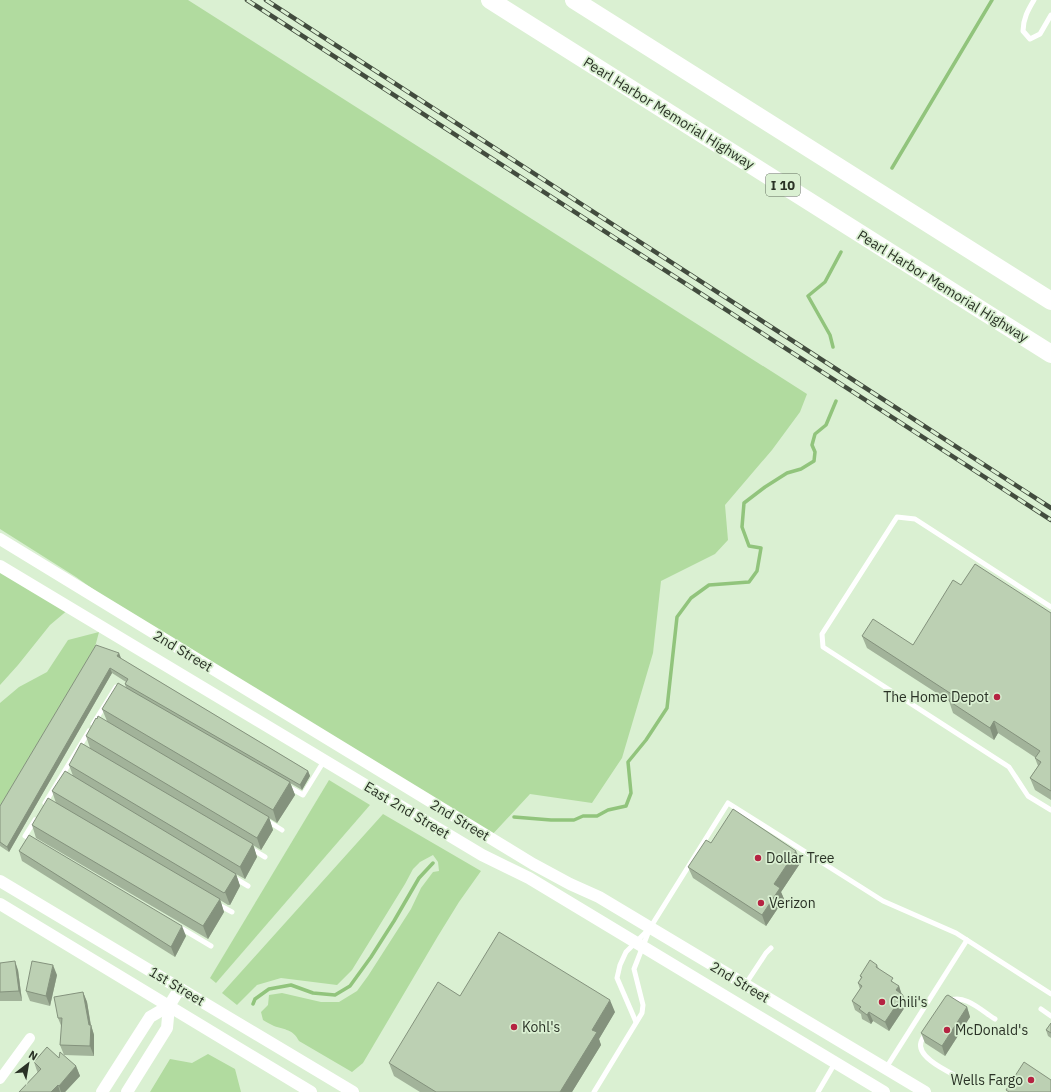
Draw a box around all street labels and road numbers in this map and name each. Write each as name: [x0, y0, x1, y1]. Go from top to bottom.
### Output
street label: Pearl Harbor Memorial Highway: [580, 53, 758, 173]
road number: I 10: [766, 174, 800, 196]
street label: Pearl Harbor Memorial Highway: [854, 226, 1032, 346]
street label: 2nd Street: [150, 626, 216, 676]
street label: East 2nd Street: [361, 777, 453, 843]
street label: 2nd Street: [427, 795, 493, 845]
street label: 2nd Street: [707, 957, 773, 1007]
street label: 1st Street: [146, 962, 208, 1010]

